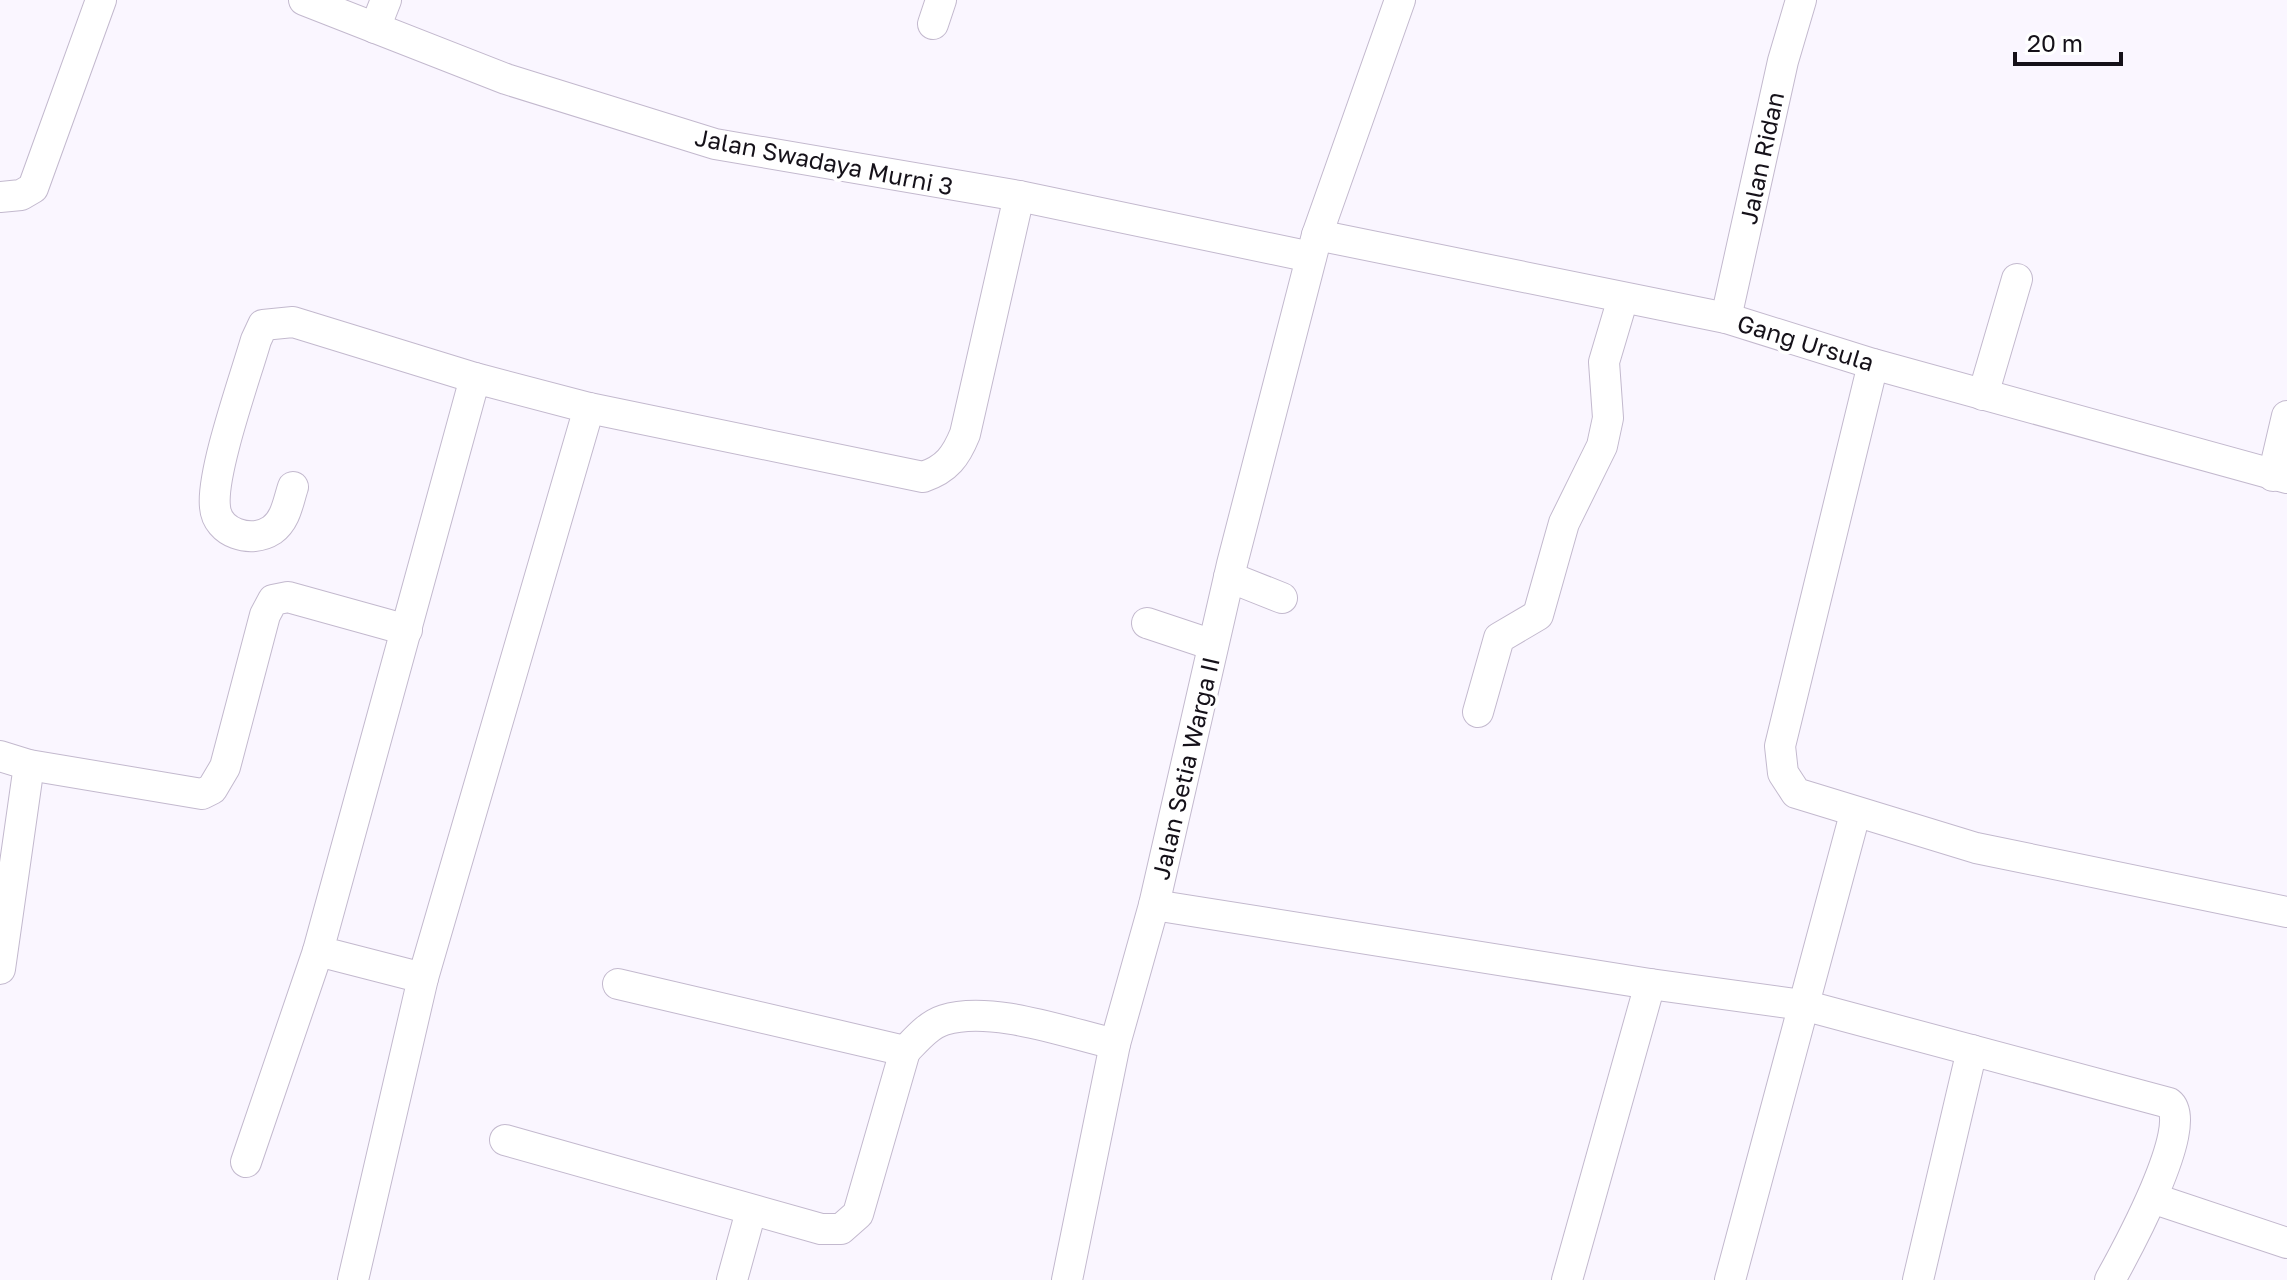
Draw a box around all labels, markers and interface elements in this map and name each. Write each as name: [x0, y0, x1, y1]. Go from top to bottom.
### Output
scale bar: [2015, 16, 2121, 66]
text: 20 m: [2027, 28, 2083, 57]
street label: Jalan Ridan: [1733, 89, 1789, 227]
street label: Jalan Swadaya Murni 3: [692, 122, 956, 200]
street label: Gang Ursula: [1734, 307, 1878, 377]
street label: Jalan Setia Warga II: [1145, 654, 1225, 882]

